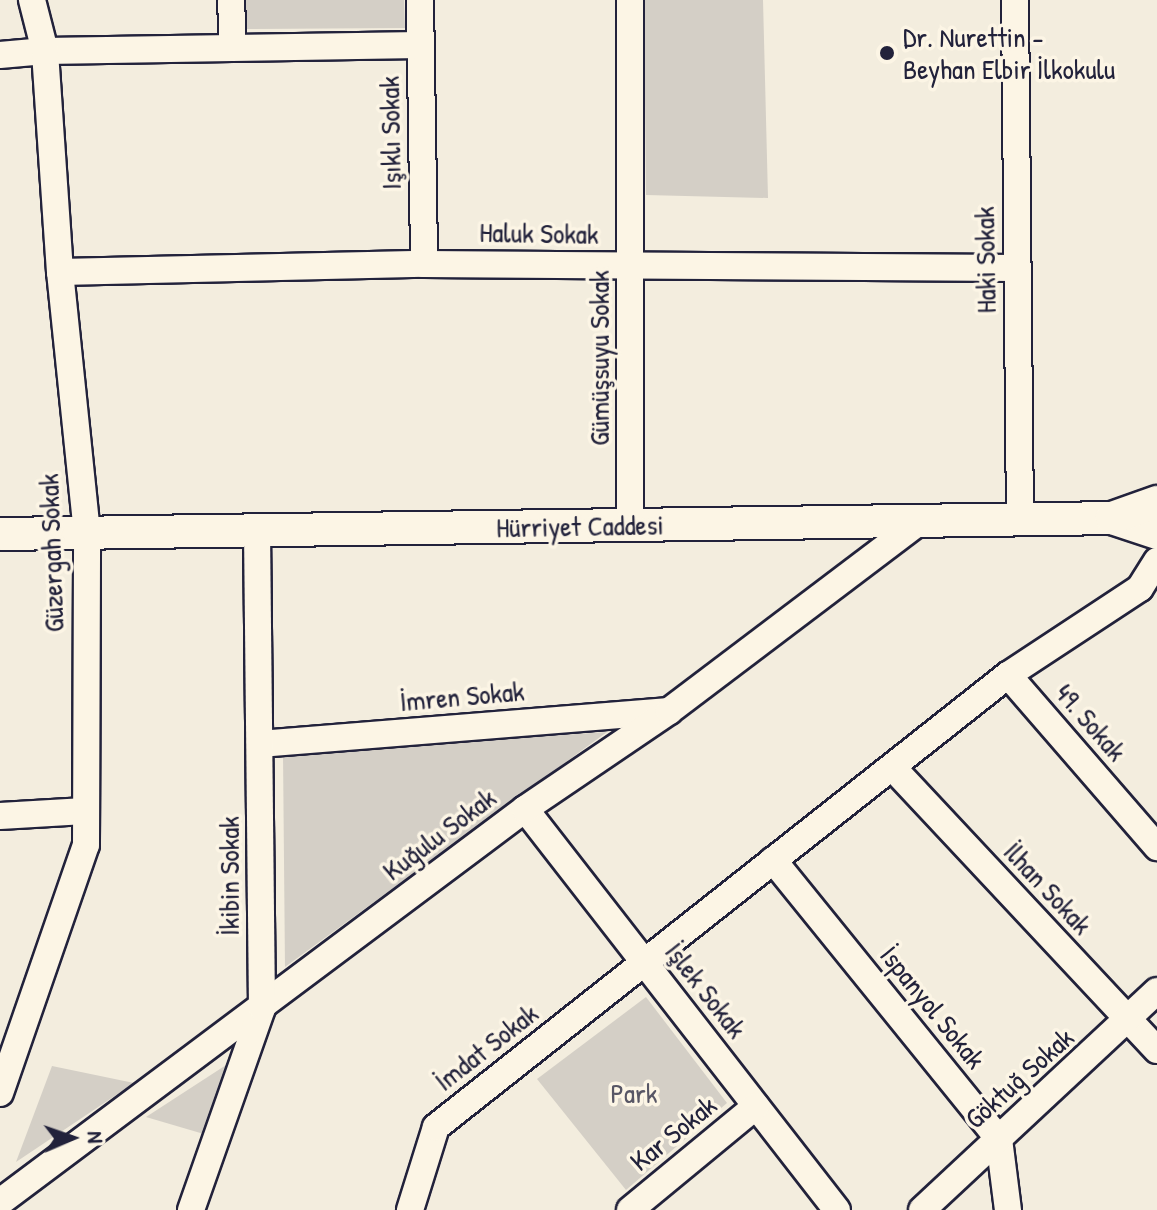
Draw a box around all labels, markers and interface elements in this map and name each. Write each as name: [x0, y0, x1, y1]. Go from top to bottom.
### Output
place label: Dr. Nurettin - Beyhan Elbir İlkokulu: [903, 20, 1115, 86]
marker: Dr. Nurettin - Beyhan Elbir İlkokulu: [878, 44, 896, 62]
street label: Işıklı Sokak: [372, 76, 408, 190]
street label: Haki Sokak: [967, 206, 1003, 314]
street label: Haluk Sokak: [479, 215, 599, 251]
street label: Gümüşsuyu Sokak: [582, 270, 616, 446]
street label: Güzergah Sokak: [31, 473, 71, 633]
street label: Hürriyet Caddesi: [496, 508, 664, 544]
street label: İmren Sokak: [398, 674, 526, 718]
street label: 49. Sokak: [1048, 676, 1134, 768]
street label: Kuğulu Sokak: [376, 781, 502, 887]
street label: İkibin Sokak: [212, 816, 246, 936]
street label: İlhan Sokak: [997, 835, 1099, 941]
street label: İşlek Sokak: [658, 935, 754, 1045]
street label: İspanyol Sokak: [873, 939, 993, 1075]
street label: İmdat Sokak: [428, 996, 544, 1098]
street label: Göktuğ Sokak: [958, 1021, 1080, 1135]
park label: Park: [611, 1076, 657, 1110]
street label: Kar Sokak: [623, 1088, 723, 1178]
north arrow: [32, 1098, 112, 1178]
text: N: [81, 1131, 111, 1144]

